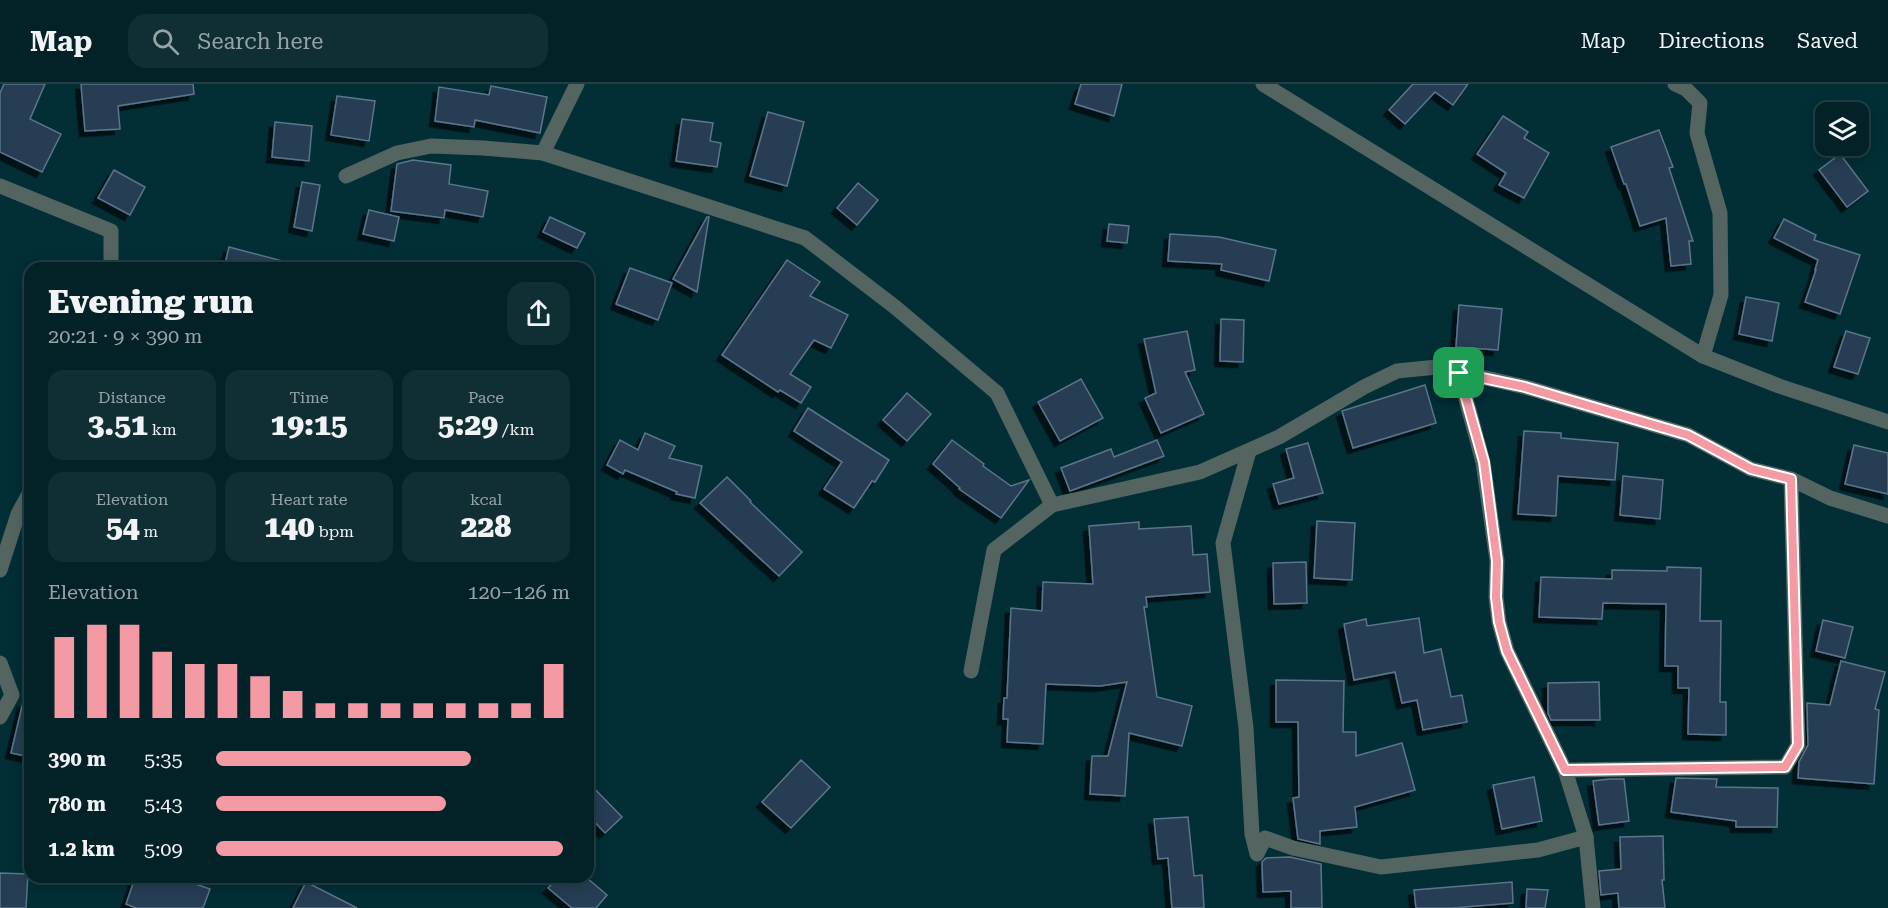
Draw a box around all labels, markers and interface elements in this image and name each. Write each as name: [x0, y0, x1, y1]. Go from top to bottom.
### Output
search box: [128, 14, 548, 68]
text: Map: [30, 25, 92, 58]
icon: search: [149, 25, 182, 58]
text: Search here: [197, 29, 323, 54]
text: Map: [1581, 29, 1625, 53]
text: Directions: [1658, 29, 1764, 53]
text: Saved: [1797, 29, 1858, 53]
map controls: [1815, 102, 1869, 156]
button: layers: [1815, 102, 1869, 156]
text: Evening run: [48, 282, 253, 321]
button: share: [507, 282, 570, 345]
text: 20:21 · 9 × 390 m: [48, 324, 203, 348]
pin: [1433, 347, 1484, 398]
icon: arrive: [1442, 356, 1475, 389]
text: Distance: [98, 388, 166, 407]
text: Time: [289, 388, 329, 407]
text: Pace: [468, 388, 504, 407]
text: 3.51: [87, 407, 148, 442]
text: 19:15: [270, 407, 348, 442]
text: 5:29: [438, 407, 498, 442]
text: km: [148, 420, 177, 439]
text: /km: [498, 420, 534, 439]
text: Elevation: [96, 490, 168, 509]
text: Heart rate: [271, 490, 347, 509]
text: kcal: [470, 490, 502, 509]
text: 54: [106, 509, 139, 544]
text: 140: [264, 509, 314, 544]
text: 228: [461, 509, 511, 544]
text: m: [139, 522, 158, 541]
text: bpm: [314, 522, 354, 541]
text: Elevation: [48, 580, 139, 604]
text: 120–126 m: [467, 580, 570, 604]
text: 390 m: [48, 747, 106, 771]
text: 5:35: [144, 747, 183, 771]
text: 780 m: [48, 792, 106, 816]
text: 5:43: [144, 792, 183, 816]
text: 1.2 km: [48, 837, 115, 861]
text: 5:09: [144, 837, 183, 861]

